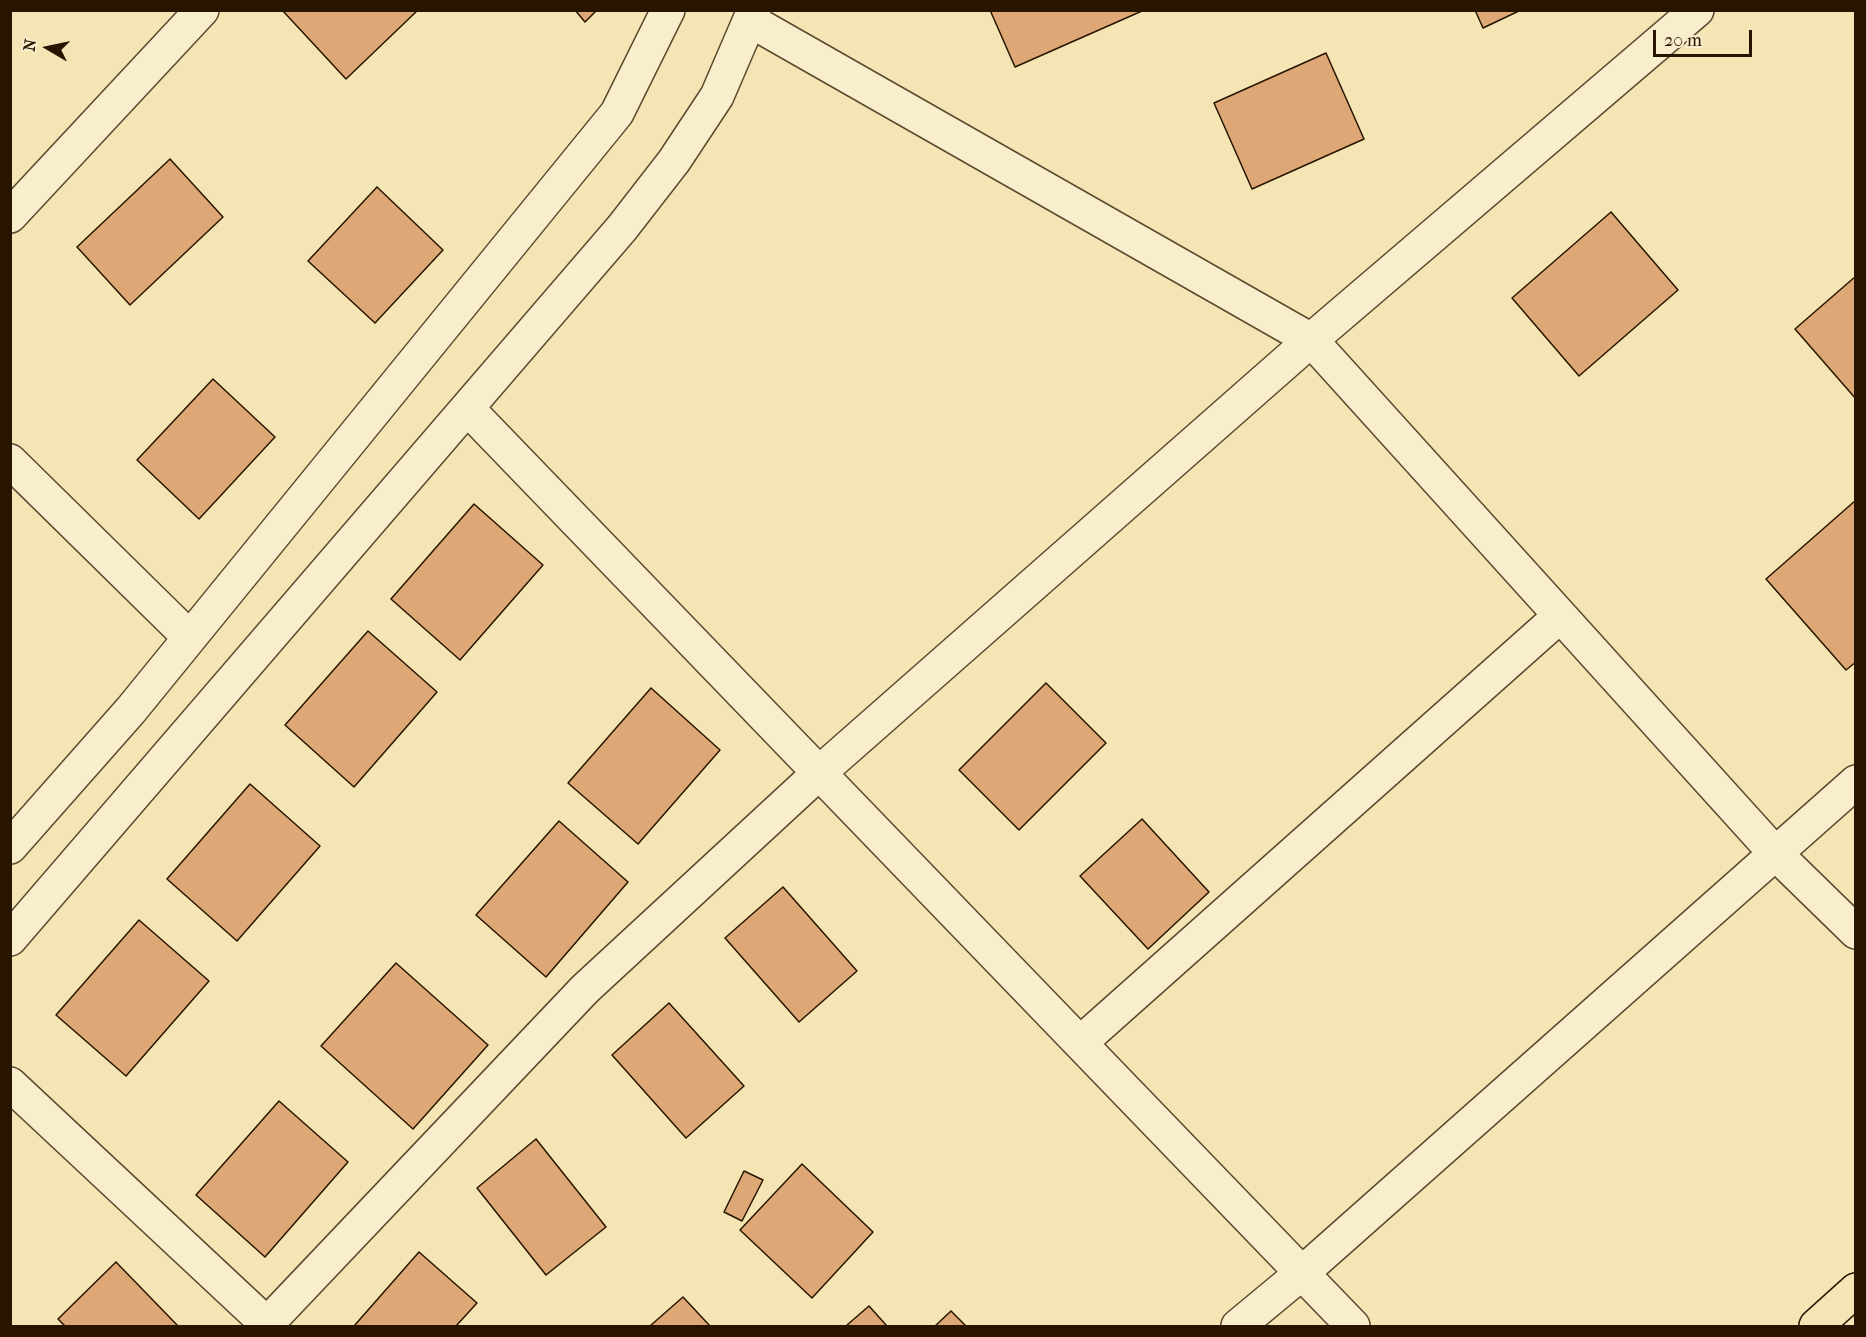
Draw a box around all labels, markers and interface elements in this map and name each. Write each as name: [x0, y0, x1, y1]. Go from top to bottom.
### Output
north arrow: [18, 18, 78, 78]
scale bar: [1656, 18, 1755, 56]
text: 20 m: [1664, 30, 1702, 51]
text: N: [19, 38, 40, 53]

